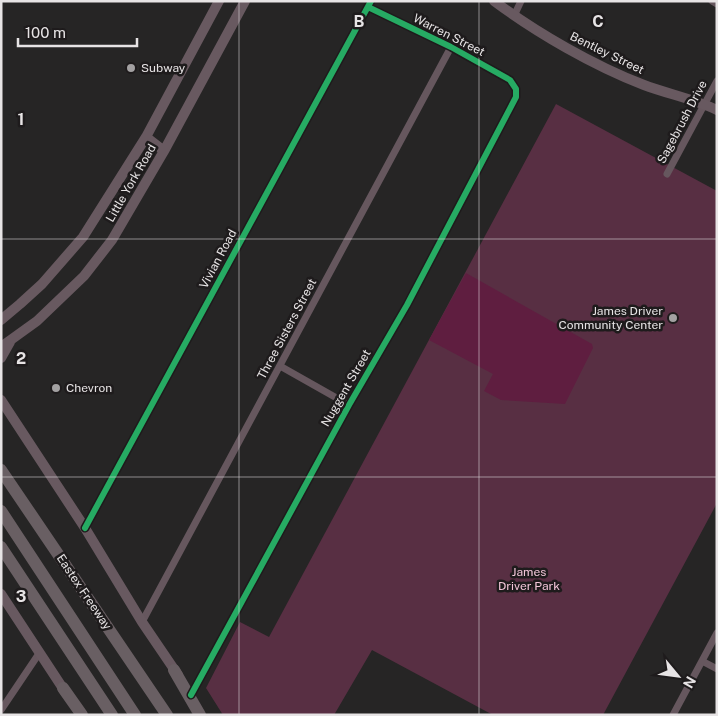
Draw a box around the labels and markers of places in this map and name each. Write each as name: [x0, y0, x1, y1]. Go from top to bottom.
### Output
place label: Subway: [141, 61, 186, 75]
marker: Subway: [125, 62, 137, 74]
place label: James Driver Community Center: [559, 304, 663, 332]
marker: James Driver Community Center: [667, 312, 679, 324]
place label: Chevron: [66, 381, 112, 395]
marker: Chevron: [50, 382, 62, 394]

